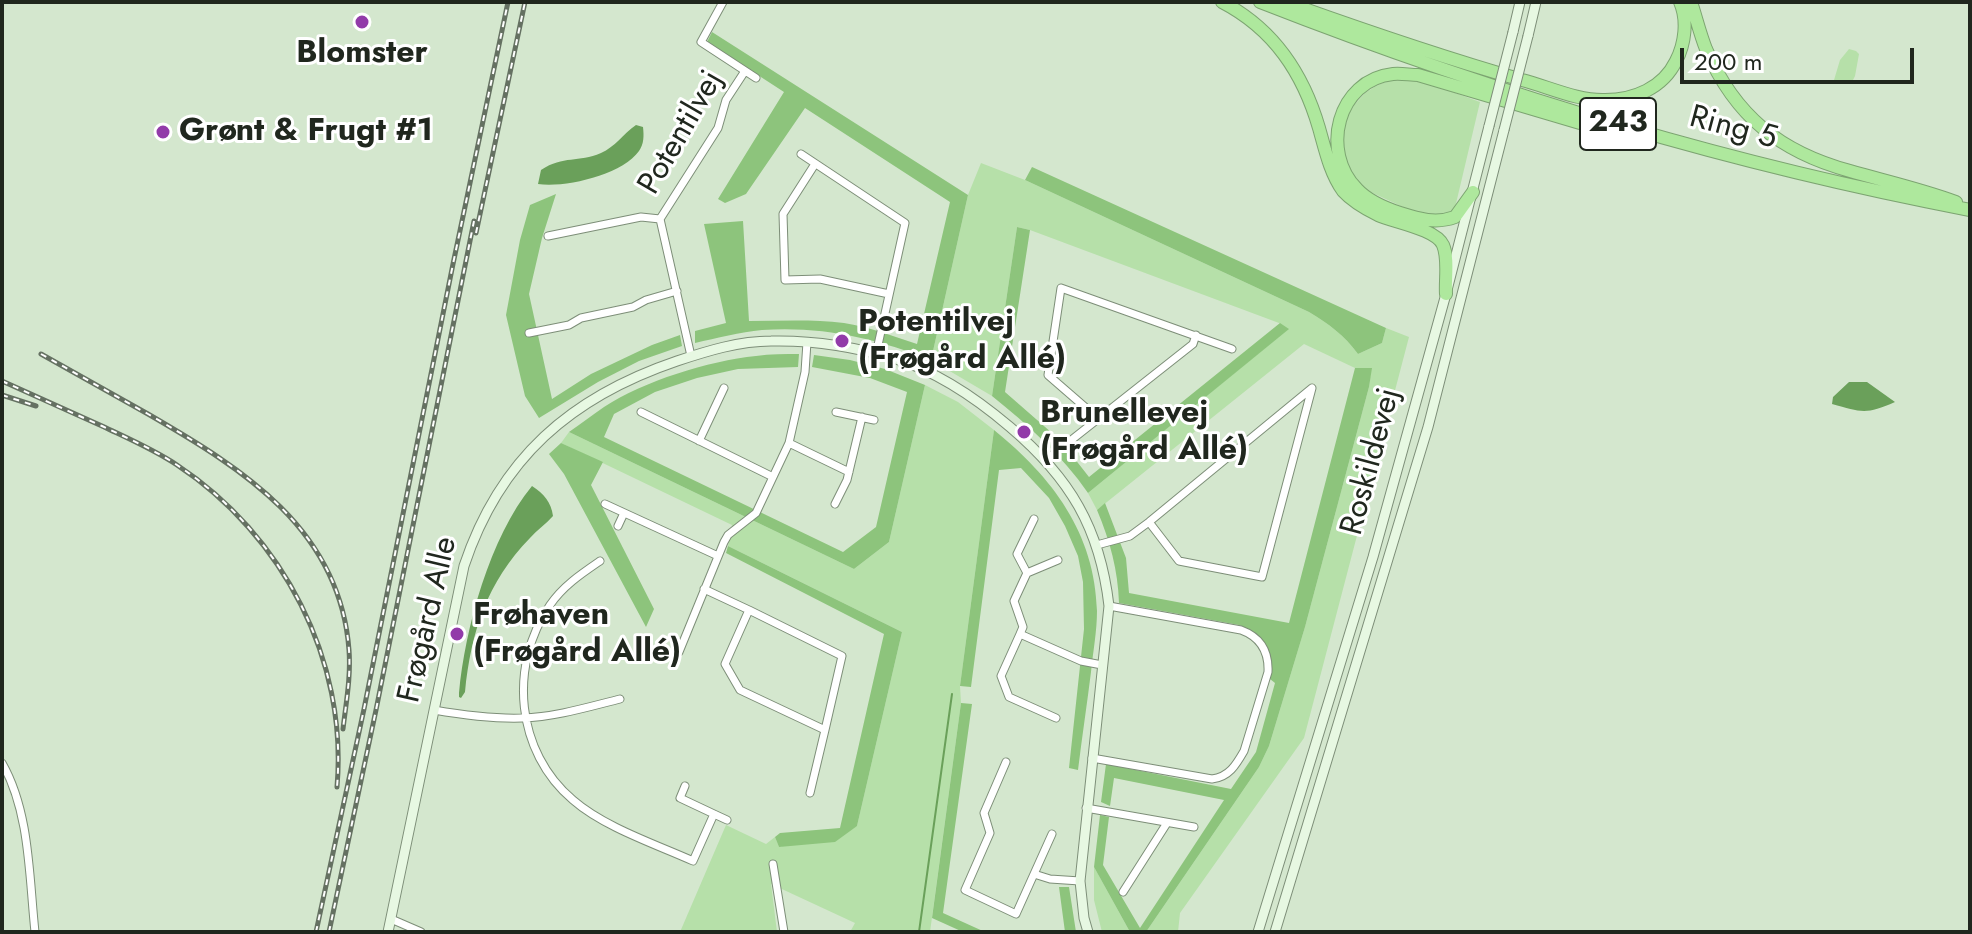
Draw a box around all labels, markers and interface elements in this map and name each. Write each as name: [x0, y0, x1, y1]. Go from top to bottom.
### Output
marker: Blomster: [353, 13, 371, 31]
scale bar: [1684, 32, 1918, 82]
place label: Blomster: [296, 35, 428, 73]
text: 200 m: [1694, 44, 1762, 79]
street label: Potentilvej: [631, 64, 733, 202]
road number: 243: [1580, 98, 1656, 150]
street label: Ring 5: [1685, 99, 1781, 159]
place label: Grønt & Frugt #1: [179, 113, 433, 151]
marker: Grønt & Frugt #1: [154, 123, 172, 141]
place label: Potentilvej (Frøgård Allé): [858, 304, 1066, 379]
marker: Potentilvej (Frøgård Allé): [833, 332, 851, 350]
street label: Roskildevej: [1334, 384, 1410, 540]
place label: Brunellevej (Frøgård Allé): [1040, 395, 1248, 470]
marker: Brunellevej (Frøgård Allé): [1015, 423, 1033, 441]
street label: Frøgård Alle: [391, 533, 467, 707]
place label: Frøhaven (Frøgård Allé): [473, 597, 681, 672]
marker: Frøhaven (Frøgård Allé): [448, 625, 466, 643]

